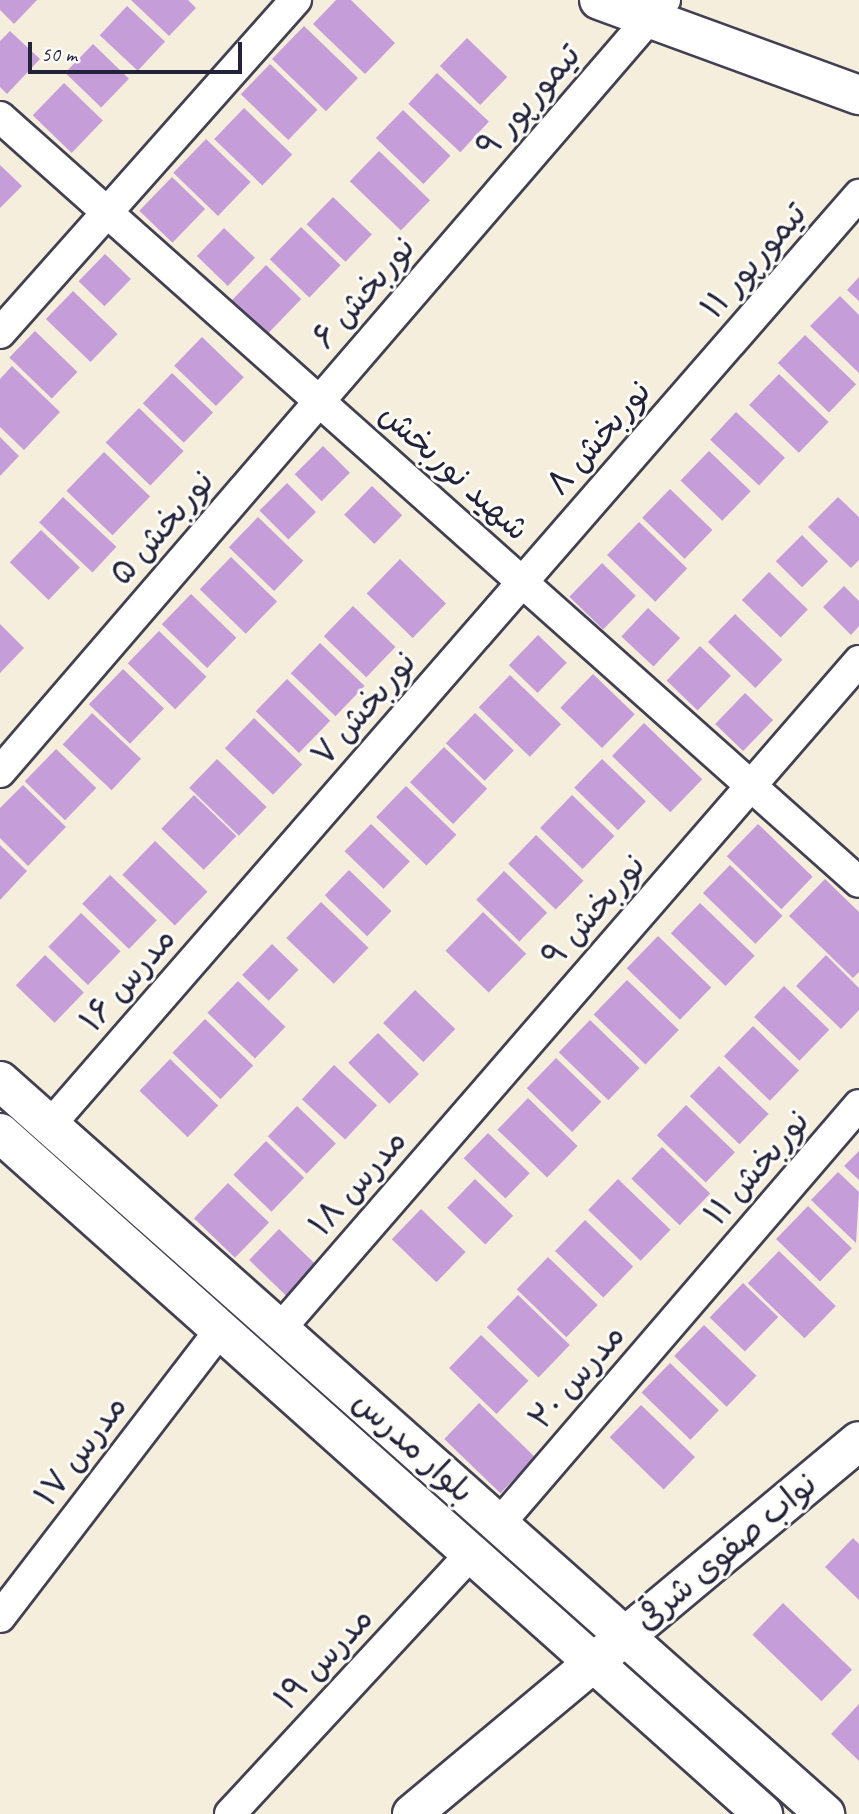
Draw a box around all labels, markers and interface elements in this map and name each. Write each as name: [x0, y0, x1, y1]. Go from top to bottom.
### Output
scale bar: [32, 28, 245, 72]
street label: تیمورپور ۹: [469, 36, 589, 166]
text: 50 m: [41, 41, 77, 67]
street label: تیمورپور ۱۱: [693, 195, 815, 327]
street label: نوربخش ۶: [304, 229, 424, 357]
street label: نوربخش ۸: [538, 372, 660, 504]
street label: شهید نوربخش: [371, 395, 537, 549]
street label: نوربخش ۵: [101, 463, 223, 593]
street label: نوربخش ۷: [303, 643, 425, 775]
street label: نوربخش ۹: [534, 846, 654, 976]
street label: مدرس ۱۶: [72, 920, 184, 1040]
street label: نوربخش ۱۱: [696, 1102, 818, 1234]
street label: مدرس ۱۸: [301, 1121, 415, 1245]
street label: مدرس ۲۰: [520, 1316, 634, 1438]
street label: بلوار مدرس: [344, 1382, 482, 1512]
street label: مدرس ۱۷: [26, 1388, 136, 1514]
street label: نواب صفوی شرقی: [627, 1465, 825, 1639]
street label: مدرس ۱۹: [266, 1599, 382, 1719]

